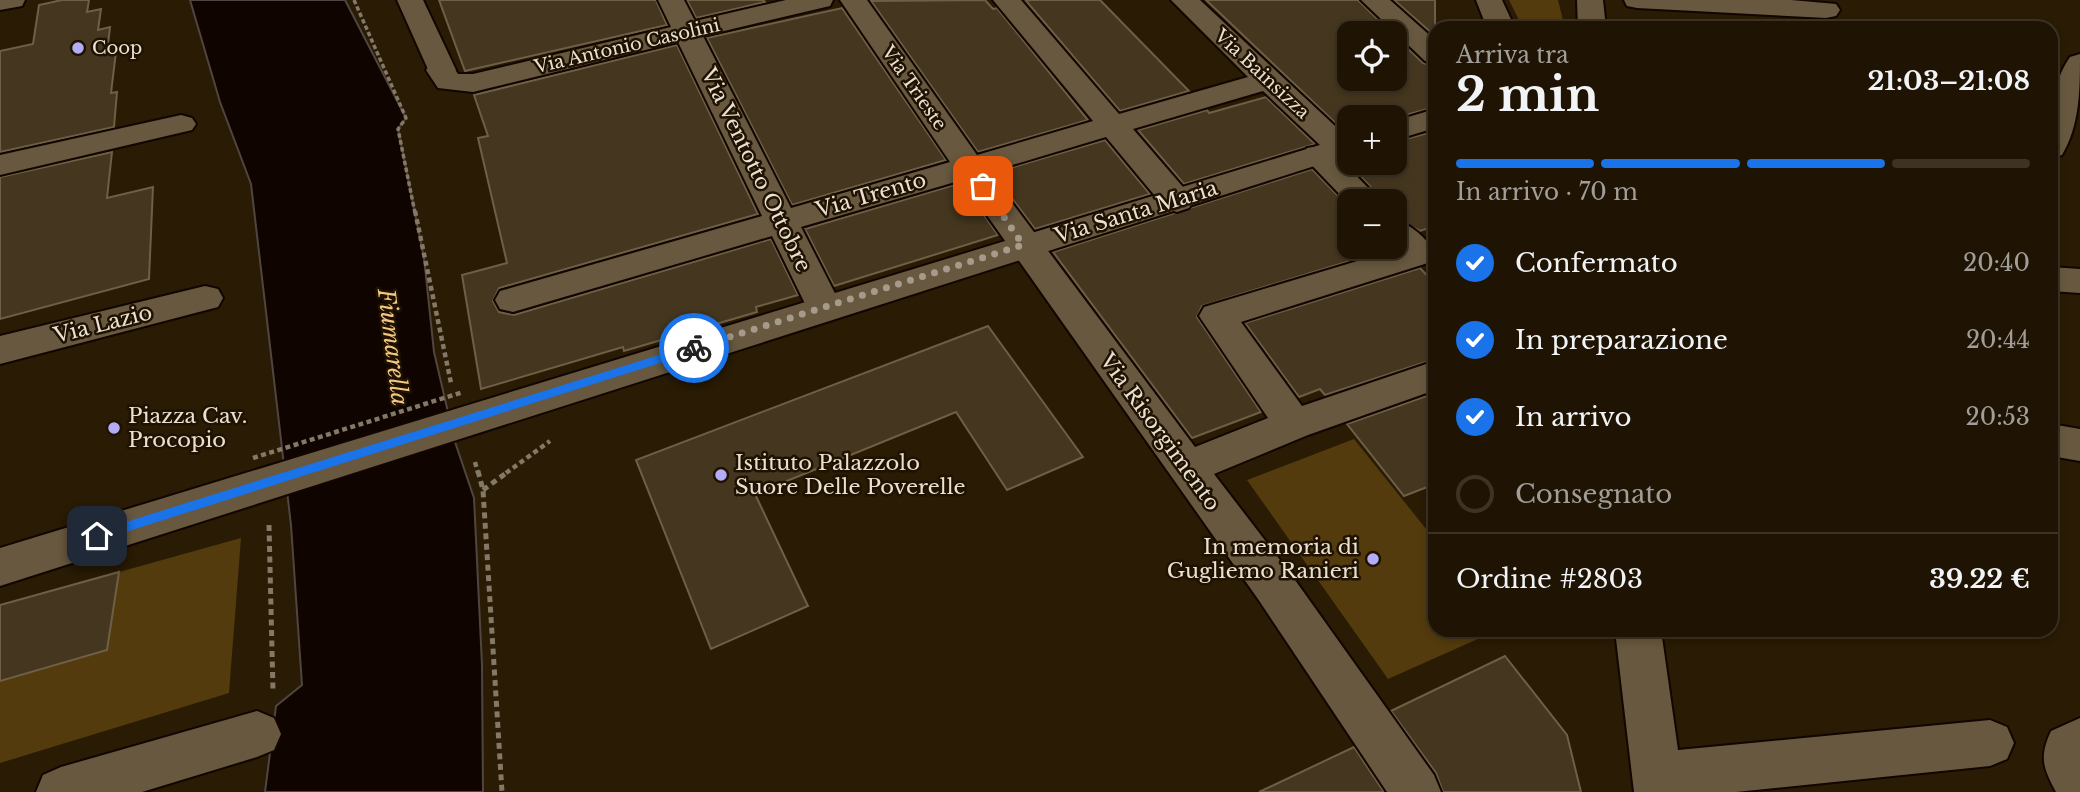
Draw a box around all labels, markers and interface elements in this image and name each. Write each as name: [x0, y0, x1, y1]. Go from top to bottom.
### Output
street label: Via Antonio Casolini: [531, 14, 722, 78]
map controls: [1337, 21, 1407, 259]
button: locate: [1337, 21, 1407, 91]
street label: Via Bainsizza: [1209, 24, 1314, 124]
place label: Coop: [92, 37, 142, 59]
marker: Coop: [70, 40, 86, 56]
street label: Via Trieste: [876, 41, 951, 134]
text: Arriva tra: [1456, 41, 1569, 69]
street label: Via Ventotto Ottobre: [695, 63, 817, 276]
text: 21:03–21:08: [1867, 65, 2030, 97]
text: 2 min: [1456, 66, 1599, 123]
button: +: [1337, 105, 1407, 175]
pin: [953, 156, 1013, 216]
street label: Via Trento: [812, 167, 929, 223]
icon: bag: [964, 167, 1002, 205]
street label: Via Santa Maria: [1050, 175, 1221, 249]
text: In arrivo · 70 m: [1456, 178, 1638, 206]
button: −: [1337, 189, 1407, 259]
icon: check: [1456, 244, 1494, 282]
text: Confermato: [1515, 247, 1678, 279]
text: 20:40: [1963, 249, 2030, 277]
water label: Fiumarella: [372, 286, 414, 407]
street label: Via Lazio: [50, 299, 155, 349]
courier: [659, 313, 729, 383]
icon: check: [1456, 321, 1494, 359]
text: In preparazione: [1515, 324, 1728, 356]
text: 20:44: [1966, 326, 2030, 354]
icon: bike: [675, 329, 713, 367]
street label: Via Risorgimento: [1094, 347, 1226, 516]
icon: check: [1456, 398, 1494, 436]
text: In arrivo: [1515, 401, 1631, 433]
place label: Piazza Cav. Procopio: [128, 403, 247, 453]
text: 20:53: [1966, 403, 2030, 431]
marker: Piazza Cav. Procopio: [106, 420, 122, 436]
place label: Istituto Palazzolo Suore Delle Poverelle: [735, 450, 966, 500]
marker: Istituto Palazzolo Suore Delle Poverelle: [713, 467, 729, 483]
text: Consegnato: [1515, 478, 1672, 510]
pin: [67, 506, 127, 566]
icon: home: [78, 517, 116, 555]
place label: In memoria di Gugliemo Ranieri: [1167, 534, 1359, 584]
marker: In memoria di Gugliemo Ranieri: [1365, 551, 1381, 567]
text: Ordine #2803: [1456, 563, 1643, 595]
text: 39.22 €: [1929, 563, 2030, 595]

